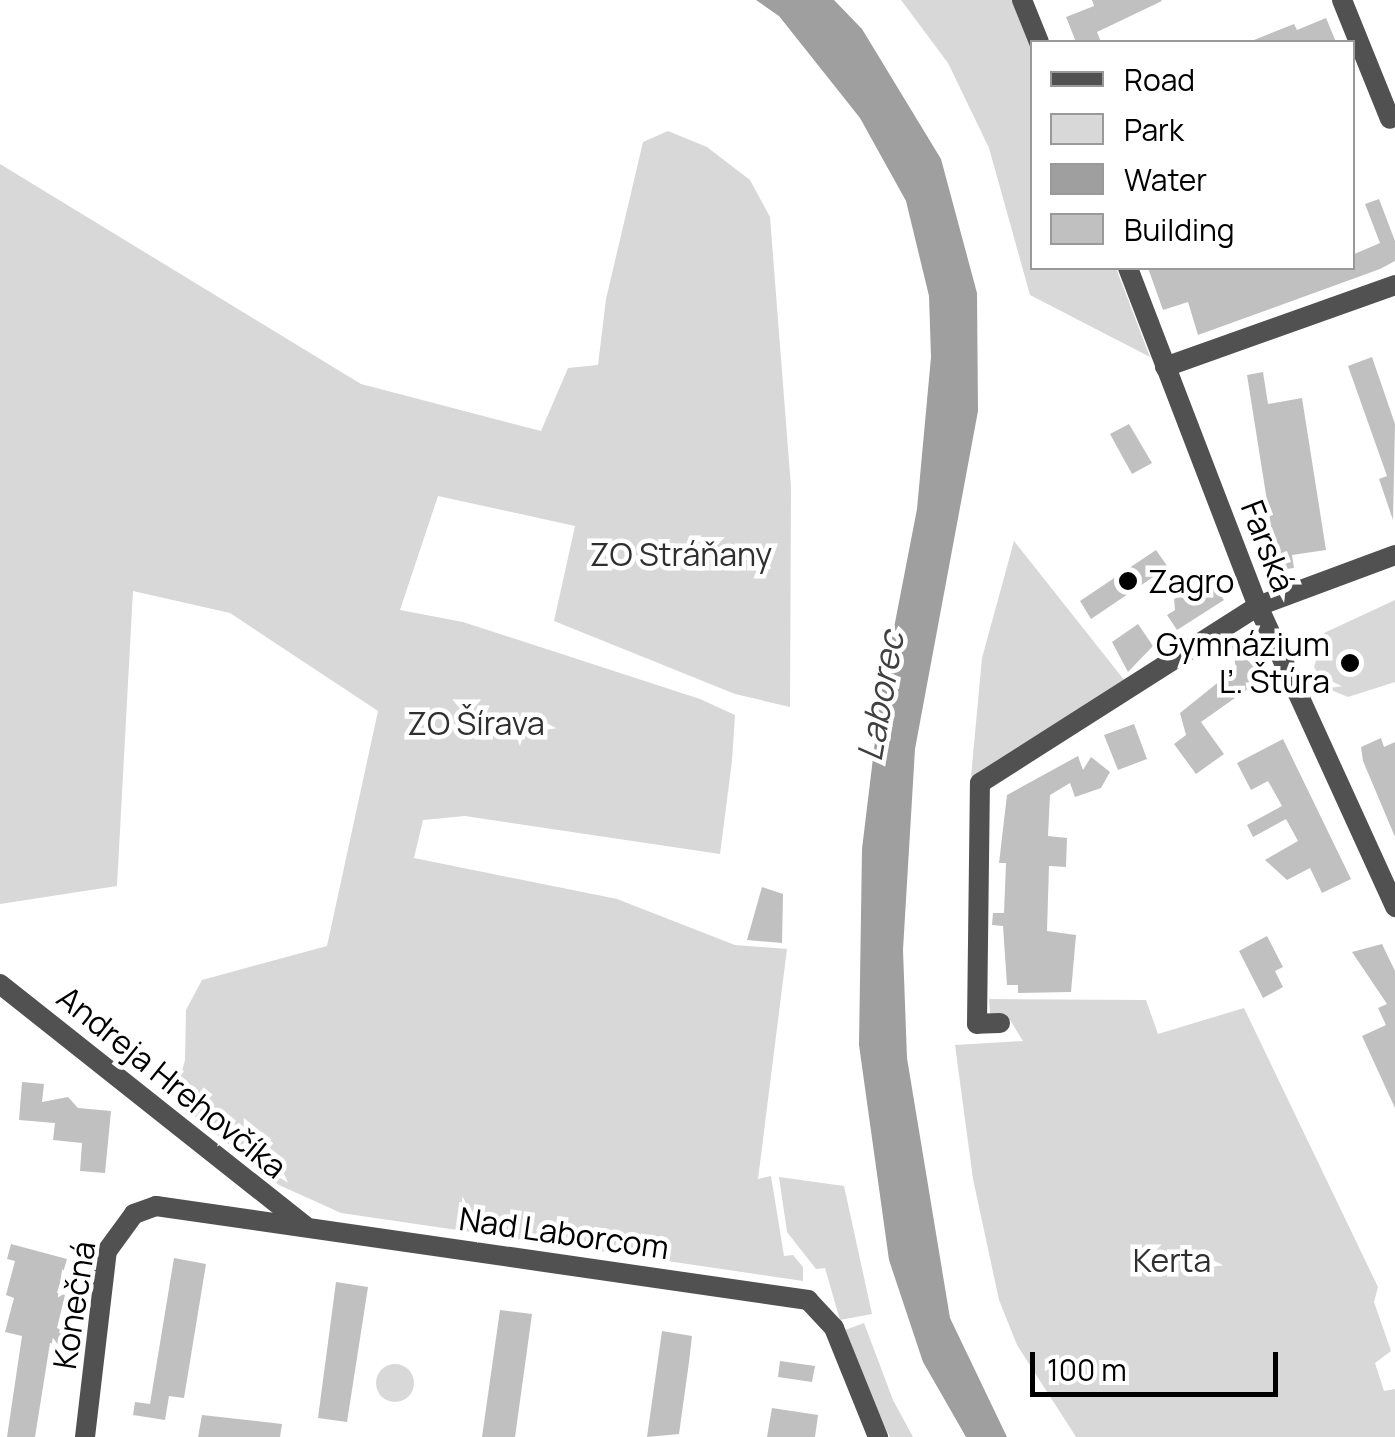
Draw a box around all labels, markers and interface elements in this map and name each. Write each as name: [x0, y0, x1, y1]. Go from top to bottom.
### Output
legend: [1030, 40, 1355, 270]
text: Road: [1124, 59, 1195, 100]
text: Park: [1124, 109, 1184, 150]
text: Water: [1124, 159, 1207, 200]
text: Building: [1124, 209, 1235, 250]
street label: Farská: [1233, 495, 1303, 597]
park label: ZO Stráňany: [590, 535, 772, 573]
place label: Zagro: [1148, 562, 1235, 600]
marker: Zagro: [1117, 570, 1139, 592]
place label: Gymnázium Ľ. Štúra: [1156, 626, 1330, 701]
water label: Laborec: [848, 628, 912, 764]
marker: Gymnázium Ľ. Štúra: [1339, 652, 1361, 674]
park label: ZO Šírava: [407, 704, 545, 742]
street label: Andreja Hrehovčíka: [50, 978, 294, 1186]
street label: Nad Laborcom: [457, 1199, 671, 1267]
street label: Konečná: [45, 1238, 103, 1372]
park label: Kerta: [1133, 1241, 1211, 1279]
scale bar: [1035, 1332, 1282, 1394]
text: 100 m: [1047, 1349, 1127, 1390]

